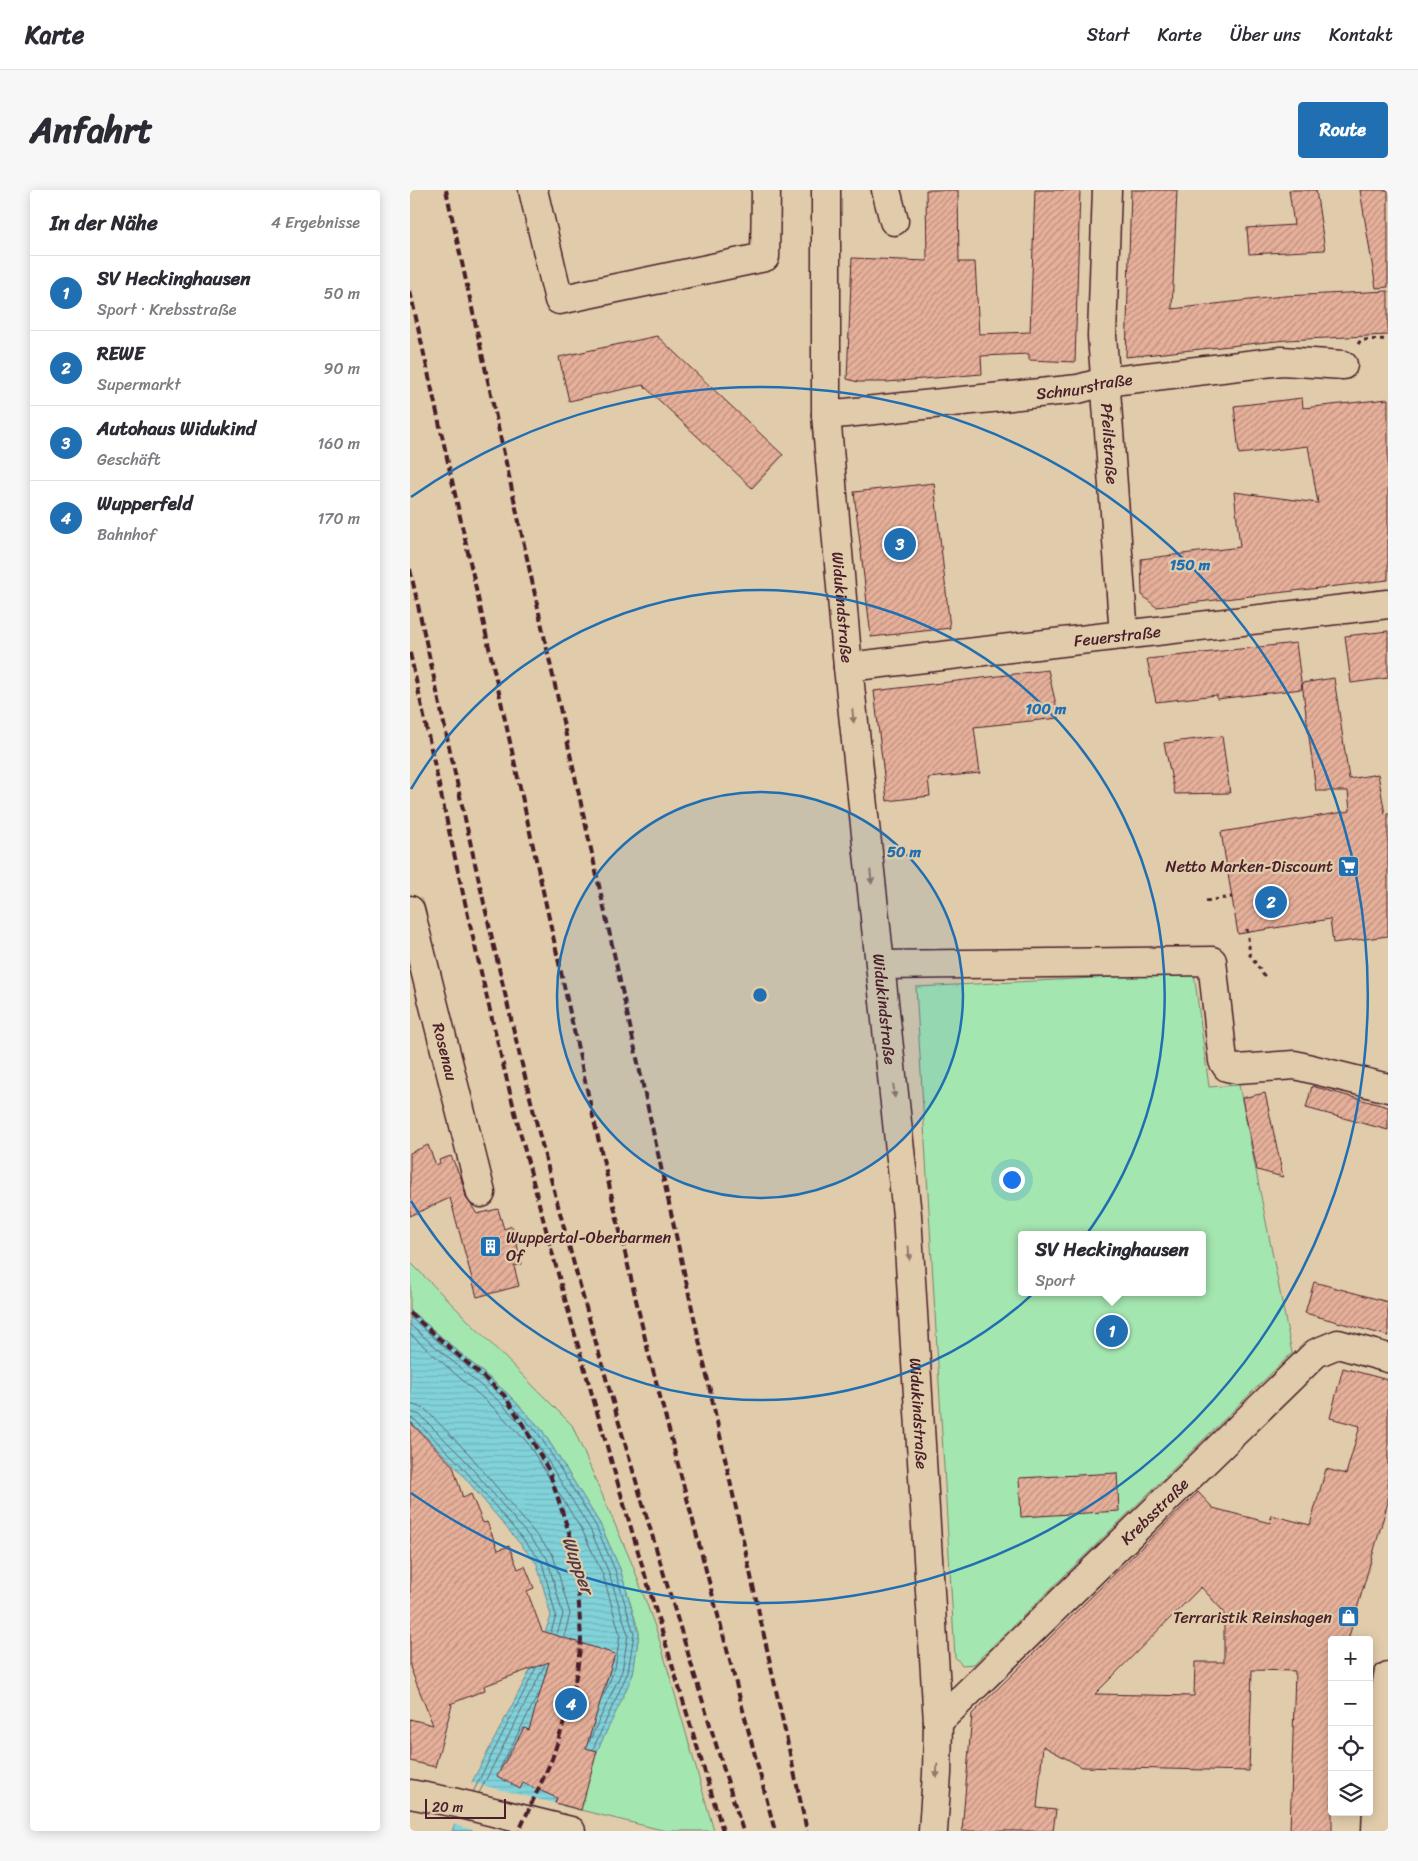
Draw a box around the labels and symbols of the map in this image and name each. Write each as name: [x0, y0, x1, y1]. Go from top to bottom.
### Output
street label: Schnurstraße: [1035, 365, 1134, 408]
street label: Pfeilstraße: [1092, 402, 1127, 485]
pin: 3: [884, 525, 916, 563]
street label: Widukindstraße: [823, 550, 862, 664]
text: 150 m: [1170, 552, 1211, 578]
street label: Feuerstraße: [1072, 617, 1162, 656]
text: 100 m: [1026, 696, 1067, 722]
one-way arrow: [849, 708, 857, 724]
text: 50 m: [887, 839, 922, 865]
place label: Netto Marken-Discount: [1166, 852, 1333, 881]
supermarket icon: Netto Marken-Discount: [1337, 854, 1361, 878]
one-way arrow: [867, 870, 875, 886]
pin: 2: [1255, 883, 1287, 921]
street label: Widukindstraße: [864, 952, 905, 1066]
centre of rings: [751, 986, 769, 1004]
street label: Rosenau: [424, 1020, 466, 1084]
one-way arrow: [890, 1083, 898, 1099]
your location: [999, 1167, 1025, 1193]
place label: Wuppertal-Oberbarmen Of: [506, 1223, 671, 1270]
building icon: Wuppertal-Oberbarmen Of: [478, 1234, 502, 1258]
one-way arrow: [905, 1245, 913, 1261]
pin: 1: [1096, 1312, 1128, 1350]
street label: Widukindstraße: [901, 1357, 937, 1470]
street label: Krebsstraße: [1113, 1470, 1196, 1552]
water label: Wupper: [553, 1532, 604, 1602]
place label: Terraristik Reinshagen: [1173, 1603, 1332, 1632]
shop icon: Terraristik Reinshagen: [1336, 1605, 1360, 1629]
pin: 4: [555, 1685, 587, 1723]
one-way arrow: [933, 1763, 941, 1779]
scale bar: [425, 1796, 506, 1819]

